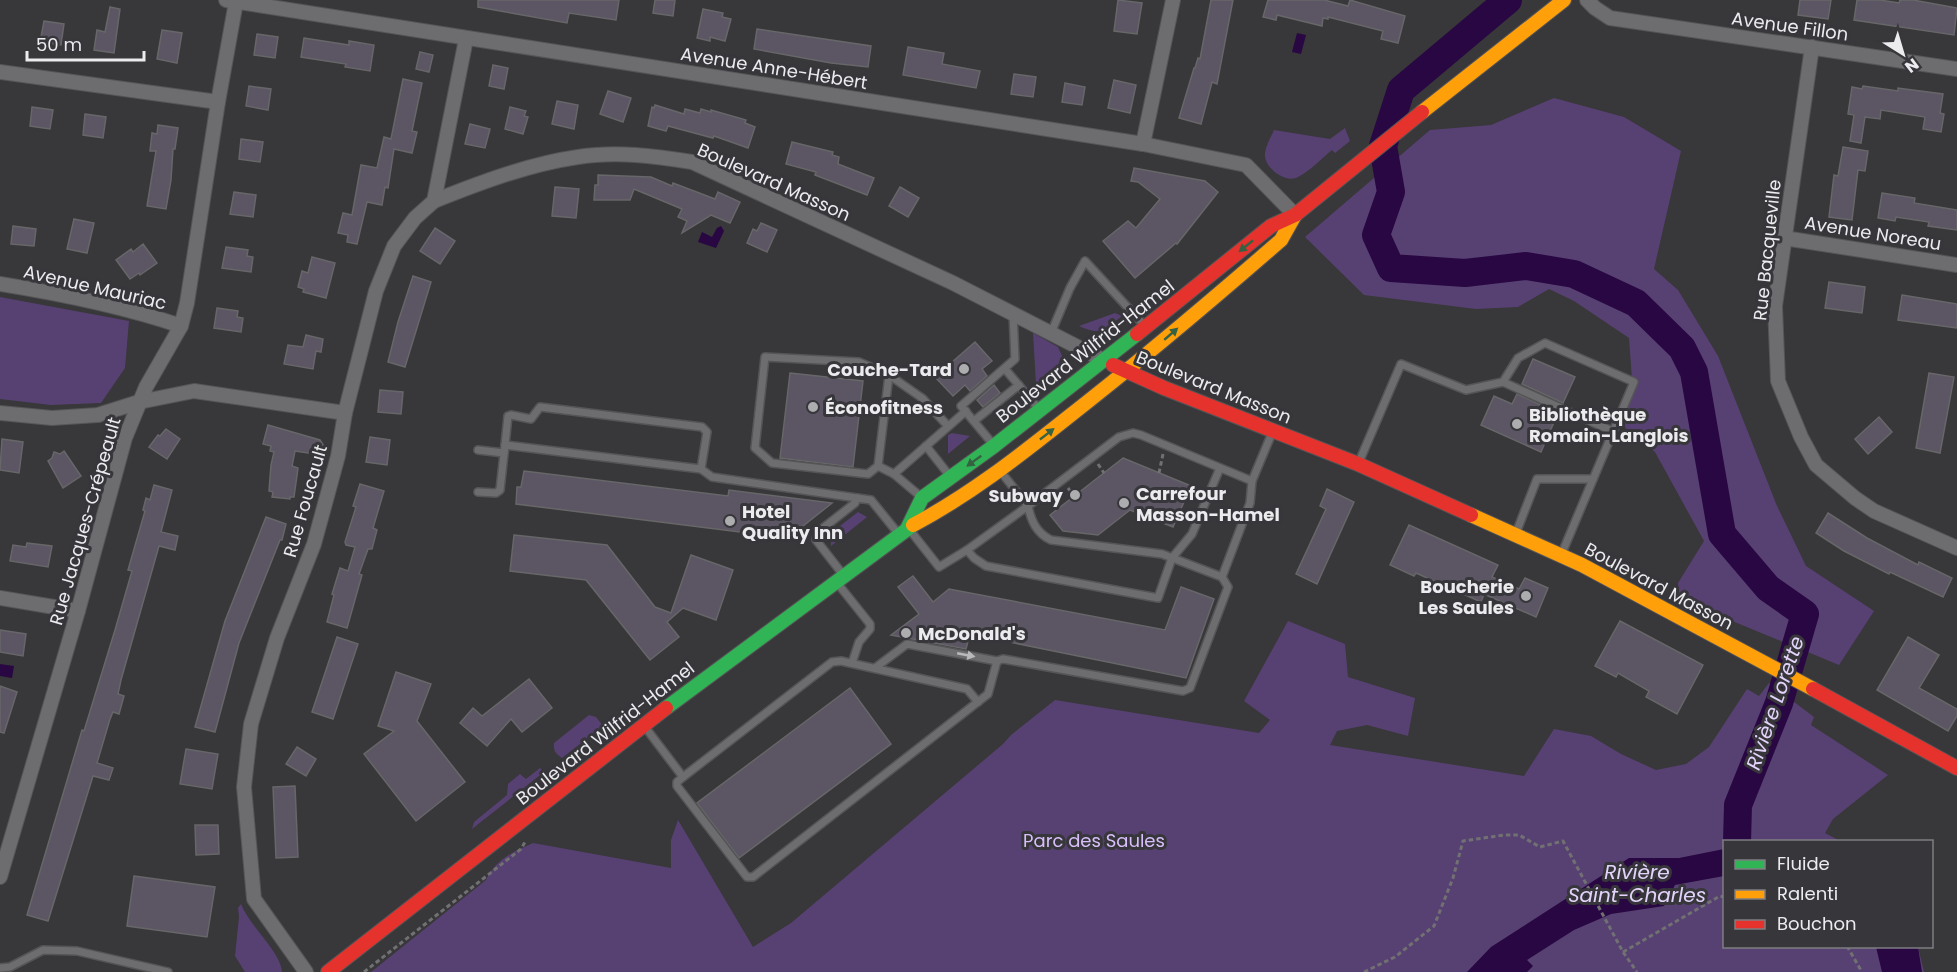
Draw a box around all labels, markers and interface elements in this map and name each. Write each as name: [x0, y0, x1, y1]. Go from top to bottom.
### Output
street label: Avenue Fillon: [1730, 5, 1850, 47]
scale bar: [27, 24, 144, 62]
north arrow: [1873, 24, 1933, 84]
text: 50 m: [36, 32, 82, 57]
street label: Avenue Anne-Hébert: [679, 41, 869, 95]
text: N: [1900, 53, 1923, 78]
street label: Boulevard Masson: [693, 137, 855, 227]
street label: Rue Bacqueville: [1747, 178, 1787, 322]
street label: Avenue Noreau: [1803, 210, 1943, 256]
one-way arrow: [1239, 239, 1254, 252]
street label: Avenue Mauriac: [21, 258, 169, 316]
street label: Boulevard Wilfrid-Hamel: [991, 273, 1179, 429]
one-way arrow: [1163, 328, 1178, 341]
street label: Boulevard Masson: [1133, 344, 1295, 430]
place label: Couche-Tard: [827, 357, 952, 382]
marker: Couche-Tard: [957, 362, 971, 376]
place label: Éconofitness: [825, 395, 943, 420]
marker: Éconofitness: [806, 400, 820, 414]
place label: Bibliothèque Romain-Langlois: [1529, 402, 1689, 448]
street label: Rue Jacques-Crépeault: [43, 414, 127, 628]
marker: Bibliothèque Romain-Langlois: [1510, 417, 1524, 431]
one-way arrow: [1040, 428, 1055, 440]
street label: Rue Foucault: [277, 442, 333, 560]
one-way arrow: [966, 454, 981, 466]
place label: Carrefour Masson-Hamel: [1136, 481, 1280, 527]
place label: Subway: [988, 483, 1064, 508]
marker: Subway: [1068, 488, 1082, 502]
marker: Carrefour Masson-Hamel: [1117, 496, 1131, 510]
place label: Hotel Quality Inn: [742, 499, 843, 545]
marker: Hotel Quality Inn: [723, 514, 737, 528]
street label: Boulevard Masson: [1580, 536, 1738, 636]
place label: Boucherie Les Saules: [1419, 574, 1514, 620]
marker: Boucherie Les Saules: [1519, 589, 1533, 603]
place label: McDonald's: [918, 621, 1026, 646]
marker: McDonald's: [899, 626, 913, 640]
water label: Rivière Lorette: [1739, 632, 1811, 774]
one-way arrow: [956, 651, 975, 660]
street label: Boulevard Wilfrid-Hamel: [511, 655, 699, 811]
park label: Parc des Saules: [1023, 828, 1165, 853]
legend: [1723, 840, 1933, 948]
text: Fluide: [1777, 851, 1830, 876]
water label: Rivière Saint-Charles: [1568, 858, 1706, 909]
text: Ralenti: [1777, 881, 1838, 906]
text: Bouchon: [1777, 911, 1857, 936]

